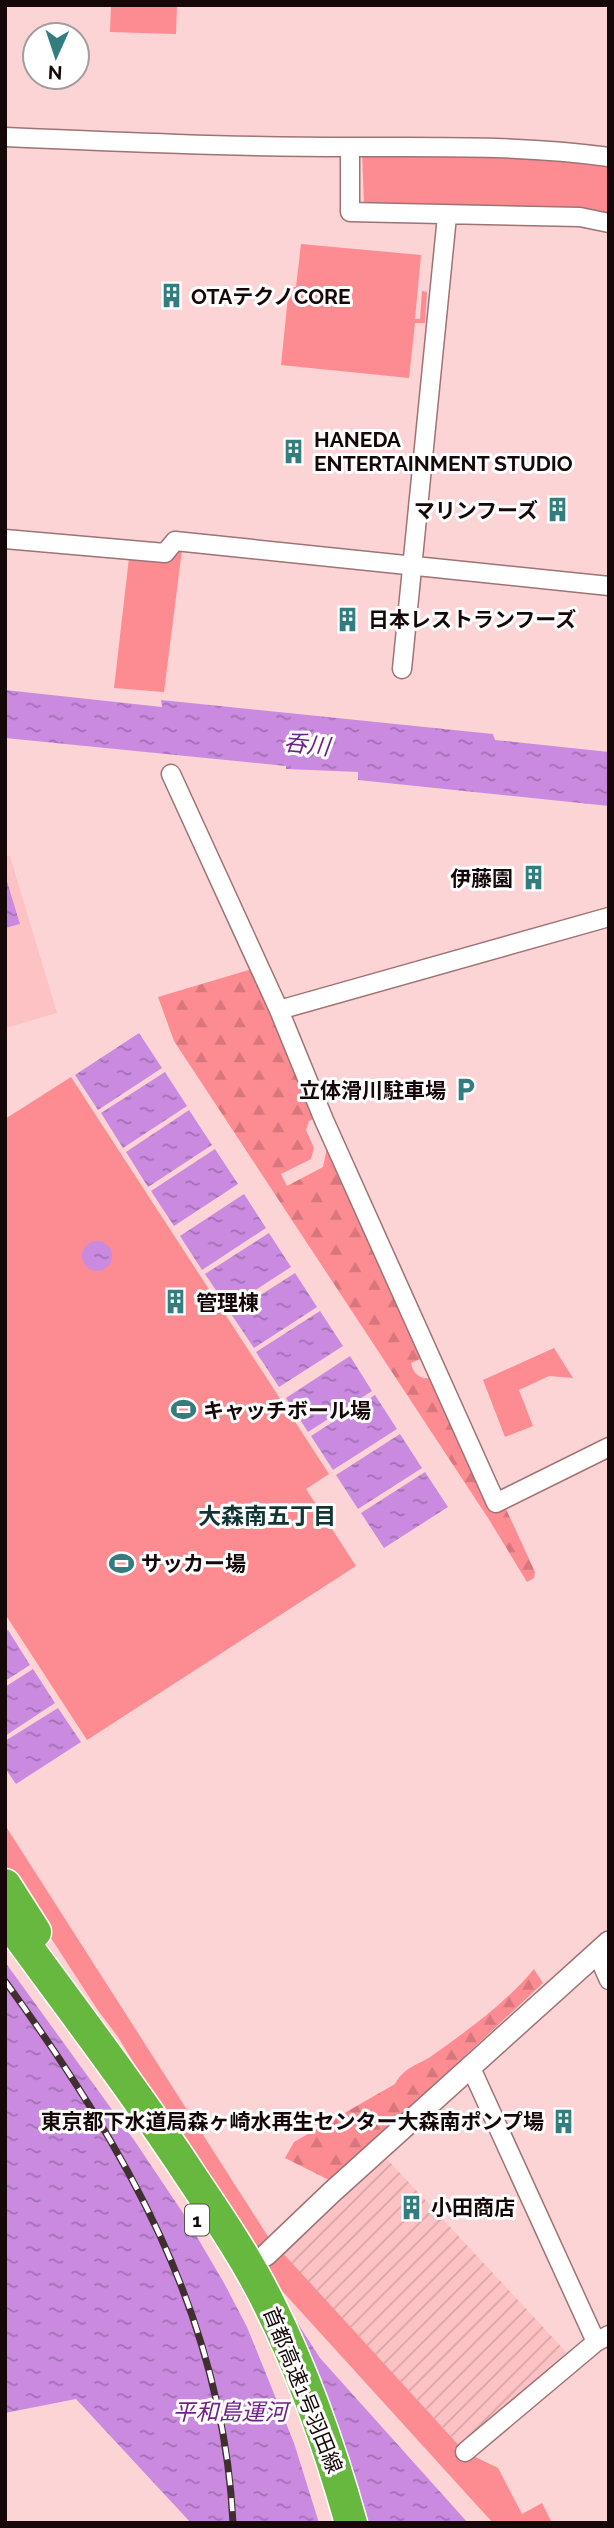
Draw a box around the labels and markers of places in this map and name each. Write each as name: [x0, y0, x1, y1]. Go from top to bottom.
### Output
building icon: OTAテクノCORE: [157, 282, 185, 310]
place label: OTAテクノCORE: [191, 284, 351, 309]
place label: HANEDA ENTERTAINMENT STUDIO: [314, 427, 573, 476]
building icon: HANEDA ENTERTAINMENT STUDIO: [280, 437, 308, 465]
building icon: マリンフーズ: [544, 496, 572, 524]
place label: マリンフーズ: [414, 498, 538, 523]
building icon: 日本レストランフーズ: [334, 605, 362, 633]
place label: 日本レストランフーズ: [368, 607, 576, 632]
building icon: 伊藤園: [519, 864, 547, 892]
place label: 伊藤園: [450, 866, 513, 891]
parking icon: 立体滑川駐車場: [452, 1076, 480, 1104]
place label: 立体滑川駐車場: [299, 1078, 446, 1103]
building icon: 管理棟: [162, 1288, 190, 1316]
place label: 管理棟: [196, 1290, 259, 1315]
sports icon: キャッチボール場: [169, 1396, 197, 1424]
place label: キャッチボール場: [203, 1398, 371, 1423]
sports icon: サッカー場: [107, 1549, 135, 1577]
place label: サッカー場: [141, 1551, 246, 1576]
building icon: 東京都下水道局森ヶ崎水再生センター大森南ポンプ場: [550, 2107, 578, 2135]
place label: 東京都下水道局森ヶ崎水再生センター大森南ポンプ場: [41, 2109, 544, 2134]
building icon: 小田商店: [397, 2193, 425, 2221]
place label: 小田商店: [431, 2195, 515, 2220]

